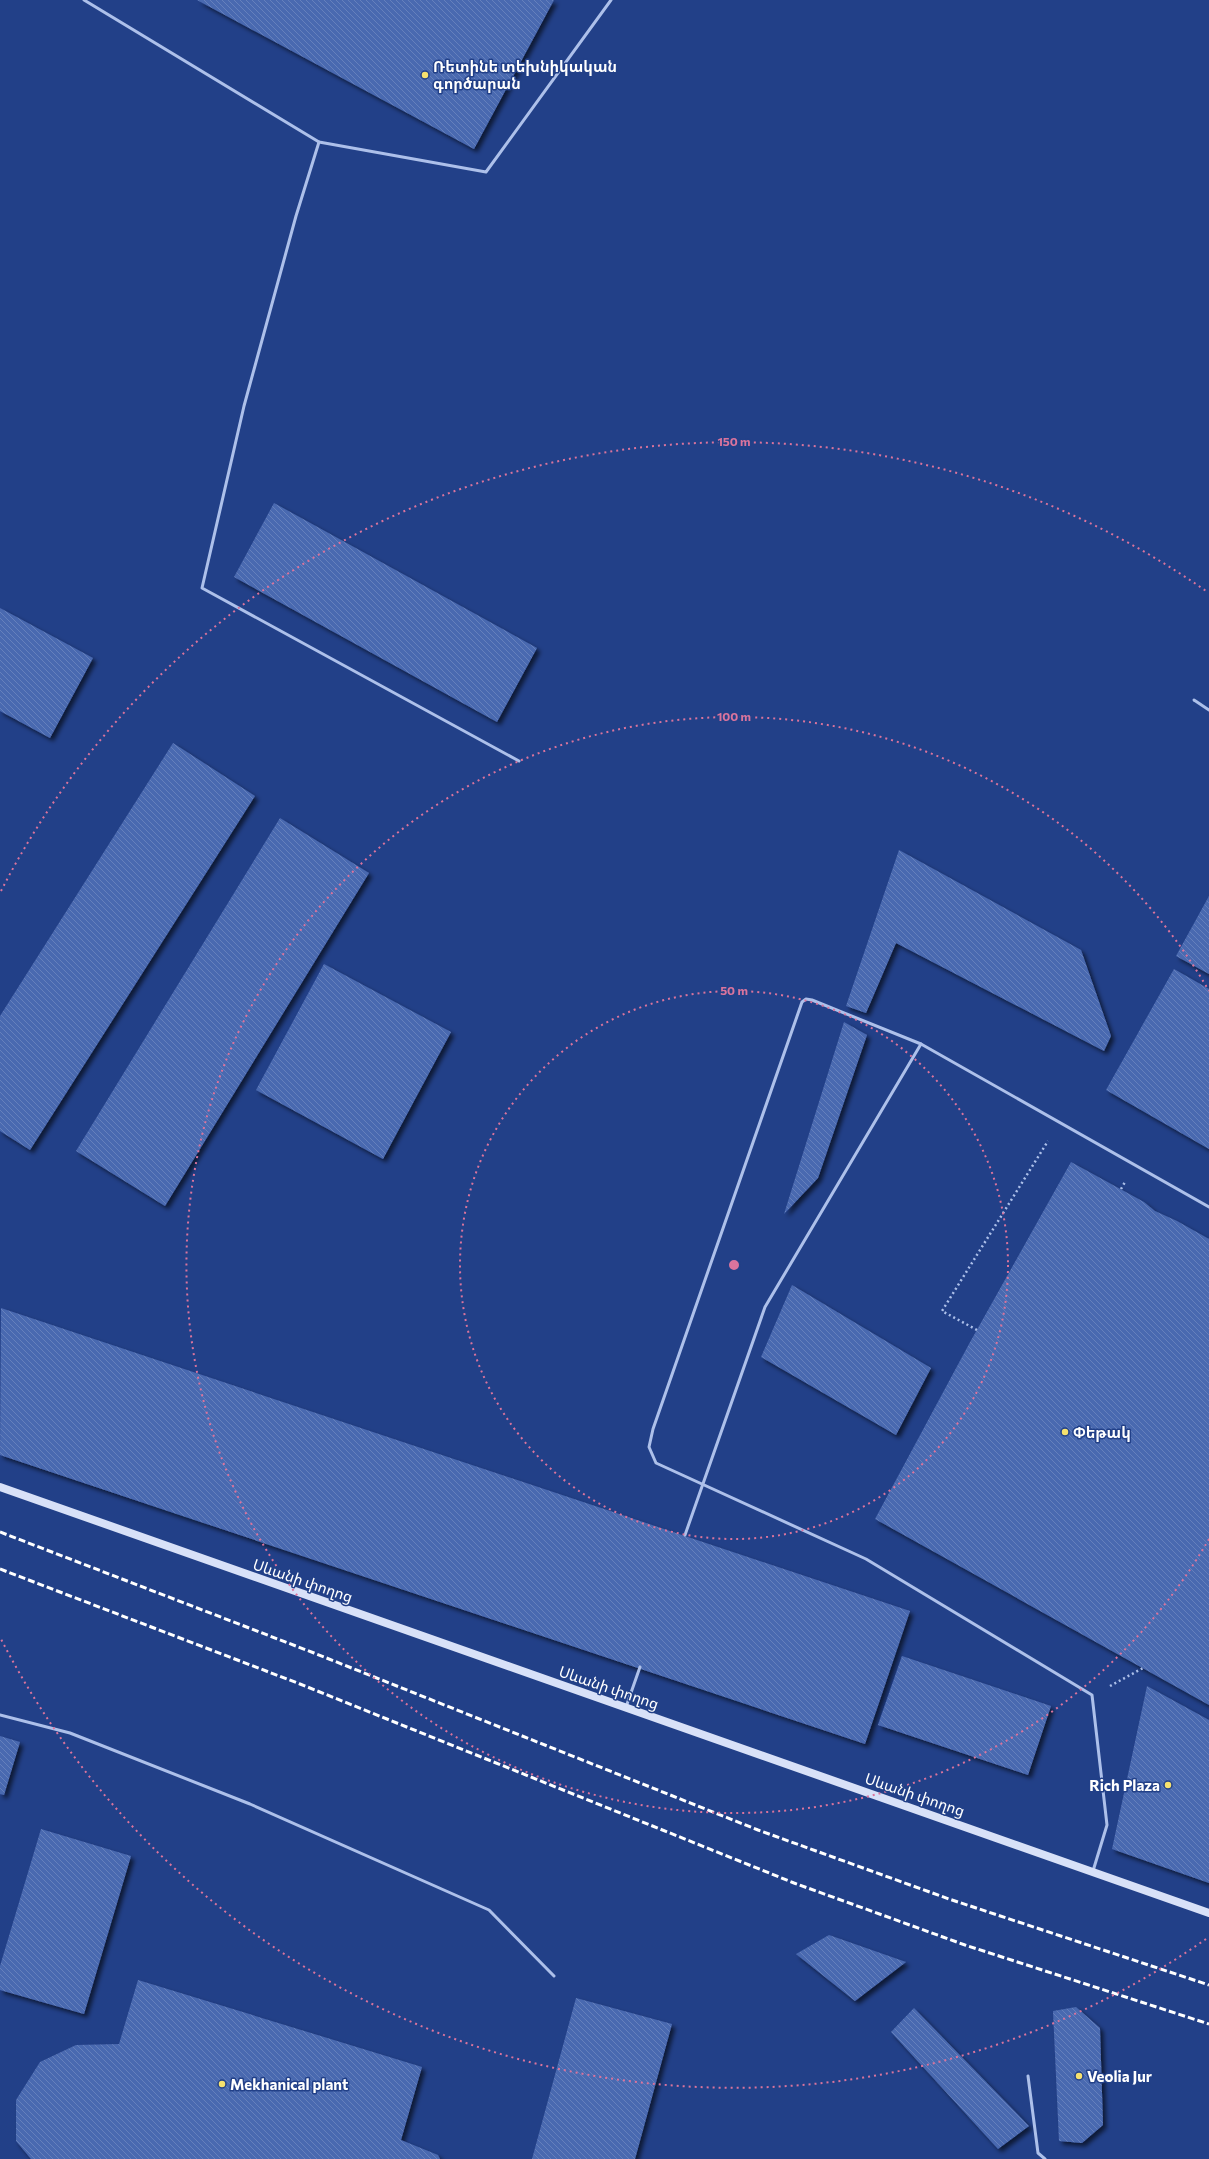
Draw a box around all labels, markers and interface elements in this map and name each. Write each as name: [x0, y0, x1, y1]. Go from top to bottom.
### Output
place label: Ռետինե տեխնիկական գործարան: [433, 57, 617, 93]
marker: Ռետինե տեխնիկական գործարան: [420, 70, 430, 80]
text: 150 m: [717, 434, 751, 448]
text: 100 m: [717, 709, 751, 723]
text: 50 m: [720, 983, 748, 997]
centre of rings: [727, 1258, 741, 1272]
place label: Փեթակ: [1073, 1423, 1131, 1442]
marker: Փեթակ: [1060, 1427, 1070, 1437]
street label: Սևանի փողոց: [250, 1554, 355, 1606]
street label: Սևանի փողոց: [556, 1661, 661, 1713]
street label: Սևանի փողոց: [862, 1768, 967, 1820]
place label: Rich Plaza: [1089, 1776, 1160, 1794]
marker: Rich Plaza: [1163, 1780, 1173, 1790]
place label: Veolia Jur: [1087, 2067, 1152, 2085]
marker: Veolia Jur: [1074, 2071, 1084, 2081]
place label: Mekhanical plant: [230, 2075, 348, 2093]
marker: Mekhanical plant: [217, 2079, 227, 2089]

